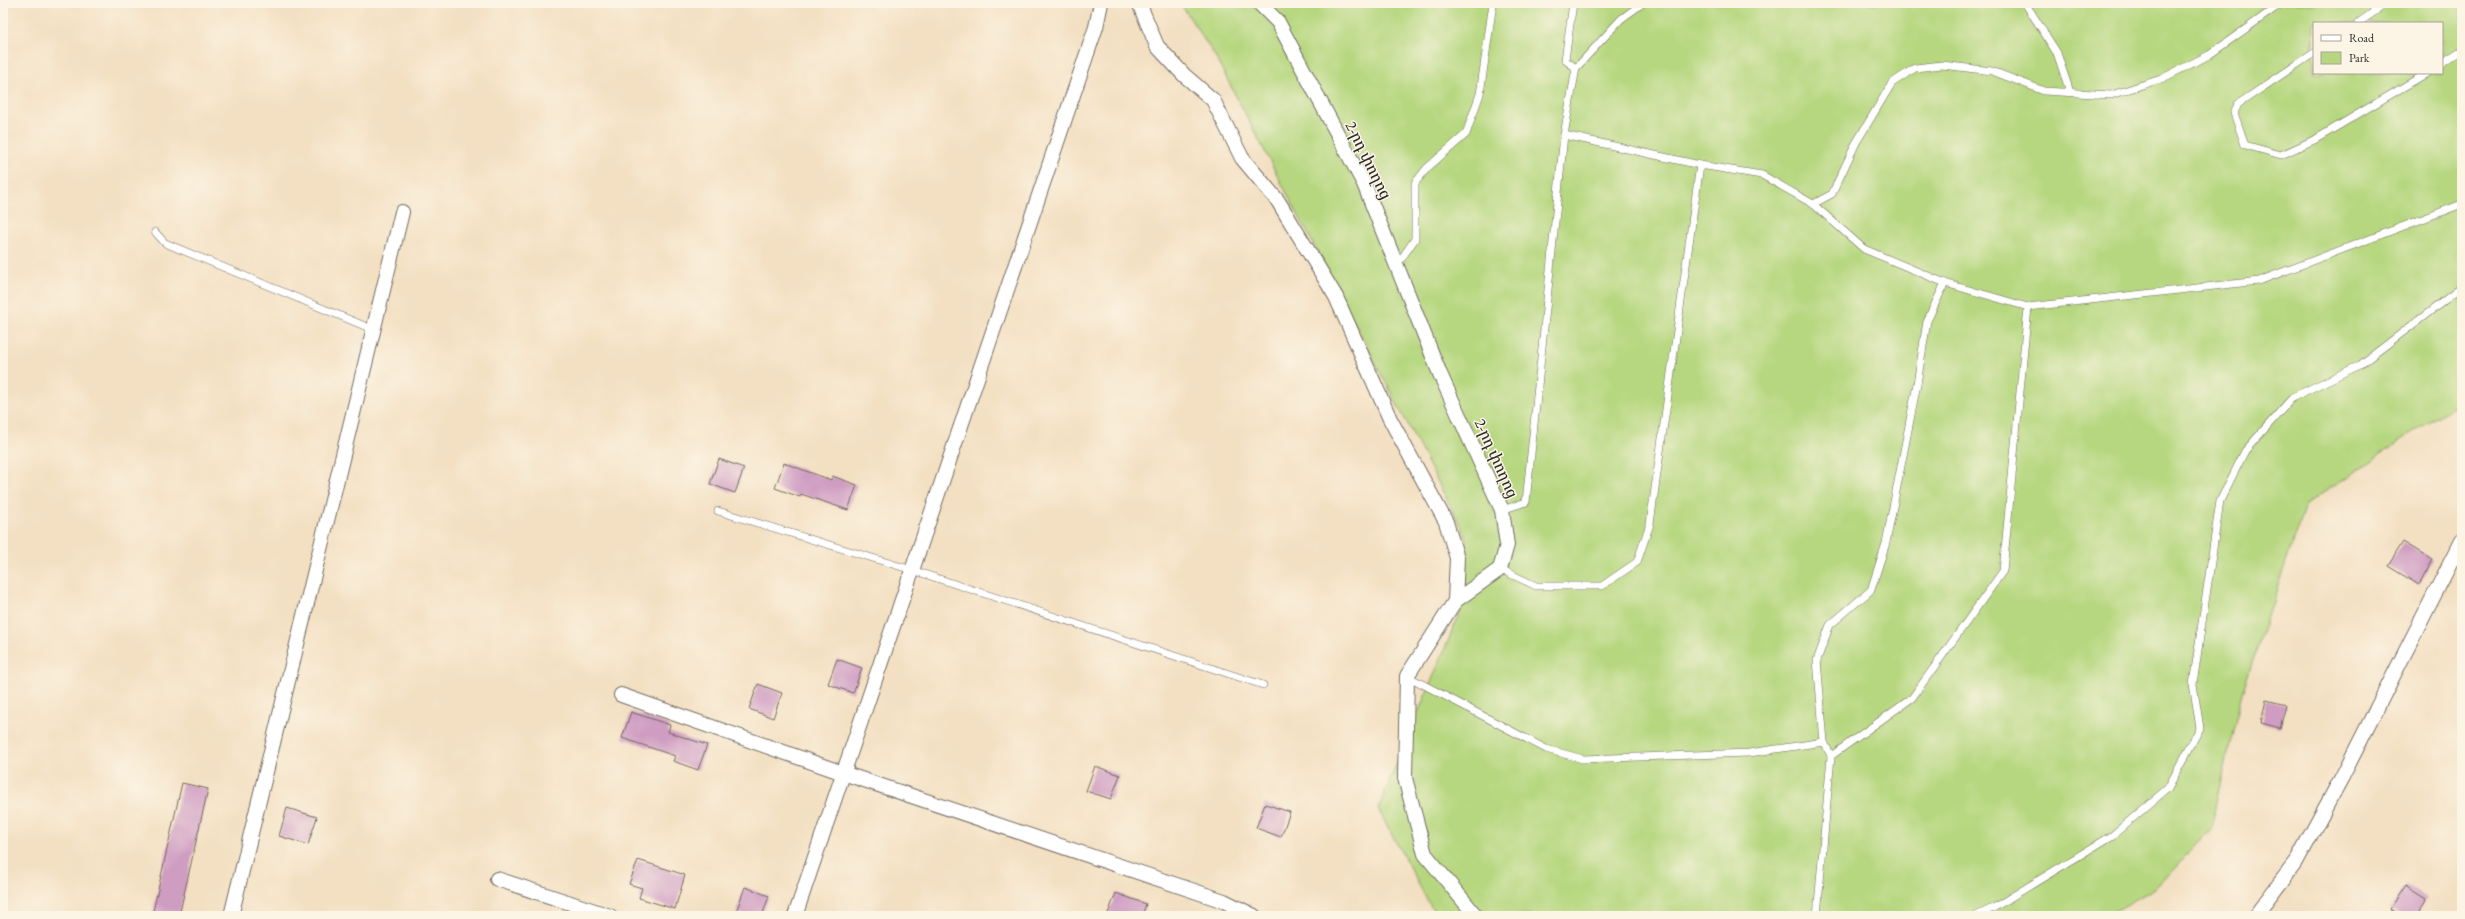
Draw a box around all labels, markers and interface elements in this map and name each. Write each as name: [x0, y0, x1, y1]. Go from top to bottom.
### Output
legend: [2313, 22, 2443, 74]
text: Road: [2349, 30, 2375, 46]
text: Park: [2349, 50, 2370, 66]
street label: 2-րդ փողոց: [1341, 118, 1397, 203]
street label: 2-րդ փողոց: [1470, 415, 1523, 501]

